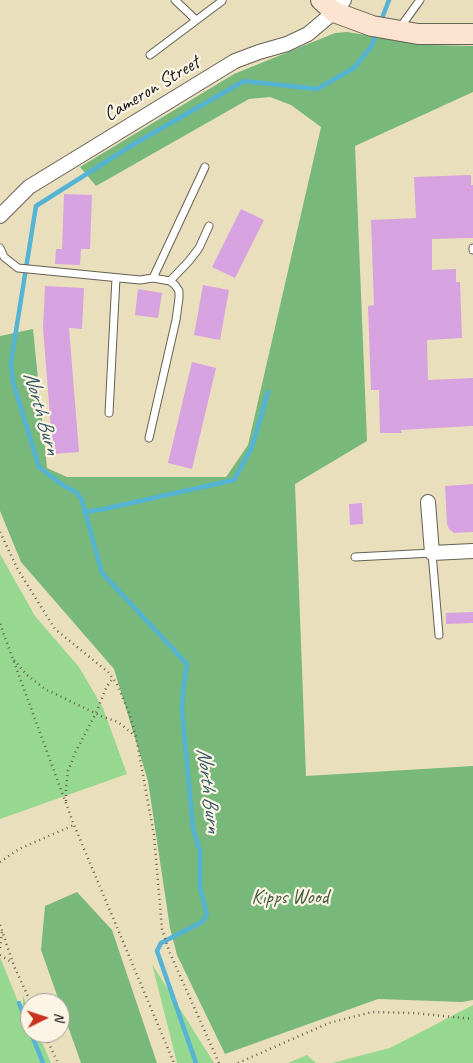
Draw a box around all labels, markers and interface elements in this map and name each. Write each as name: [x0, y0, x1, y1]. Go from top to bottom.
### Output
street label: Cameron Street: [100, 51, 204, 127]
water label: North Burn: [17, 369, 65, 457]
water label: North Burn: [190, 746, 226, 834]
park label: Kipps Wood: [251, 886, 329, 910]
north arrow: [20, 993, 70, 1043]
text: N: [51, 1012, 68, 1022]

